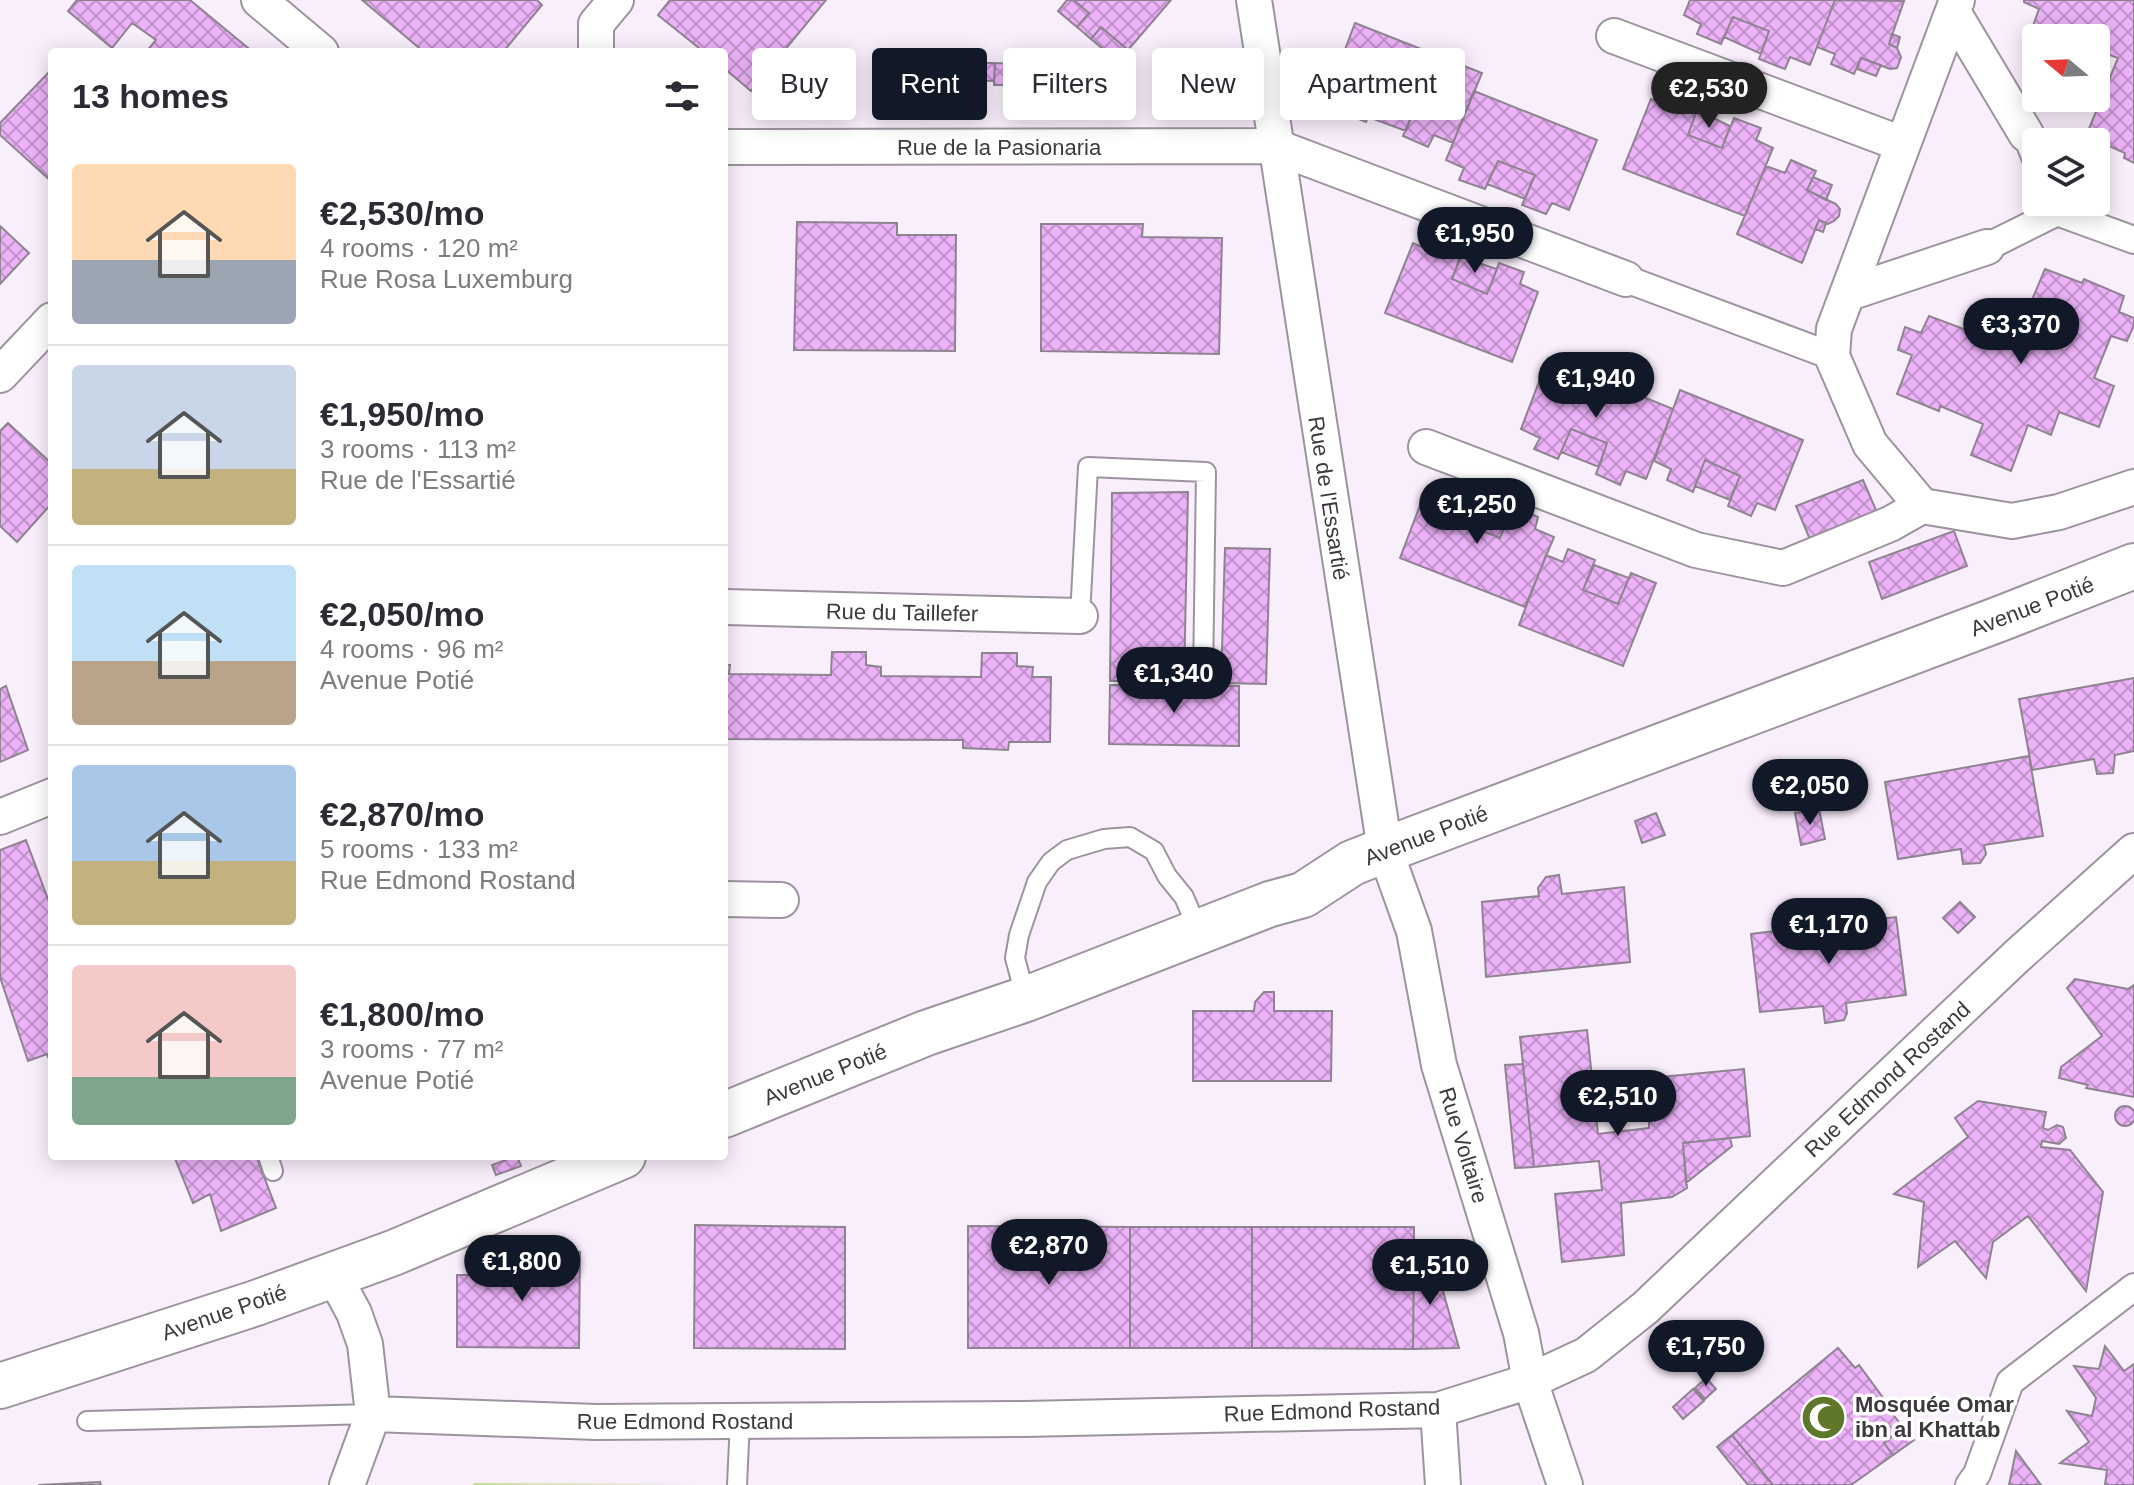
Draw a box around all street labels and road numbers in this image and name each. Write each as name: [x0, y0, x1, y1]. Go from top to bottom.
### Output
street label: Rue de la Pasionaria: [897, 135, 1102, 160]
street label: Rue de l'Essartié: [1303, 414, 1354, 582]
street label: Avenue Potié: [1967, 571, 2098, 642]
street label: Rue du Taillefer: [826, 599, 978, 626]
street label: Avenue Potié: [1361, 800, 1492, 871]
street label: Rue Edmond Rostand: [1800, 996, 1975, 1162]
street label: Avenue Potié: [760, 1038, 890, 1110]
street label: Rue Voltaire: [1434, 1084, 1493, 1206]
street label: Avenue Potié: [158, 1279, 290, 1346]
street label: Rue Edmond Rostand: [1223, 1394, 1441, 1427]
street label: Rue Edmond Rostand: [577, 1409, 793, 1434]

